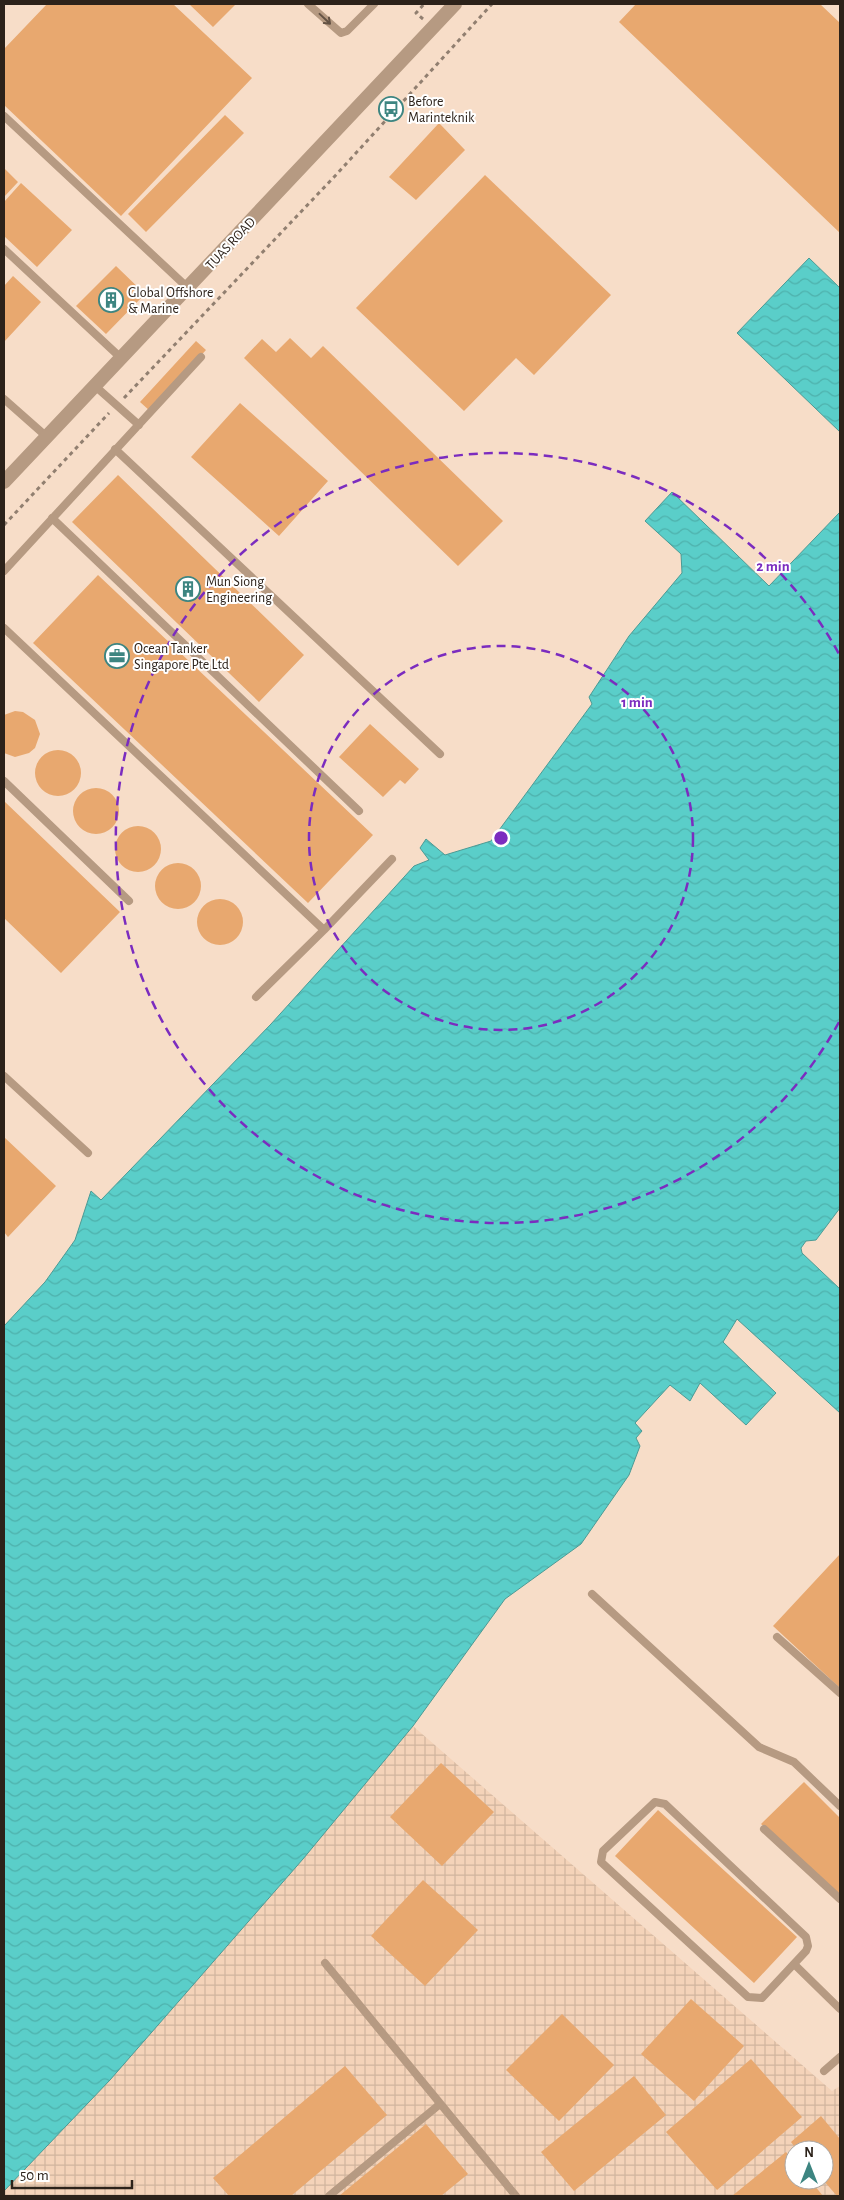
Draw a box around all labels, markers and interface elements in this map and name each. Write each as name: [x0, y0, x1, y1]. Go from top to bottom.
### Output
one-way arrow: [319, 14, 332, 25]
place label: Before Marinteknik: [408, 95, 475, 125]
bus stop icon: Before Marinteknik: [378, 96, 404, 122]
street label: TUAS ROAD: [203, 215, 258, 273]
place label: Global Offshore & Marine: [128, 286, 214, 316]
building icon: Global Offshore & Marine: [98, 287, 124, 313]
text: 2 min: [756, 559, 790, 574]
place label: Mun Siong Engineering: [206, 575, 272, 605]
building icon: Mun Siong Engineering: [175, 576, 201, 602]
place label: Ocean Tanker Singapore Pte Ltd: [134, 642, 229, 672]
office icon: Ocean Tanker Singapore Pte Ltd: [104, 643, 130, 669]
text: 1 min: [621, 695, 653, 710]
centre of rings: [492, 829, 510, 847]
north arrow: [784, 2140, 834, 2190]
text: N: [804, 2146, 814, 2160]
scale bar: [12, 2158, 132, 2190]
text: 50 m: [20, 2168, 49, 2183]

